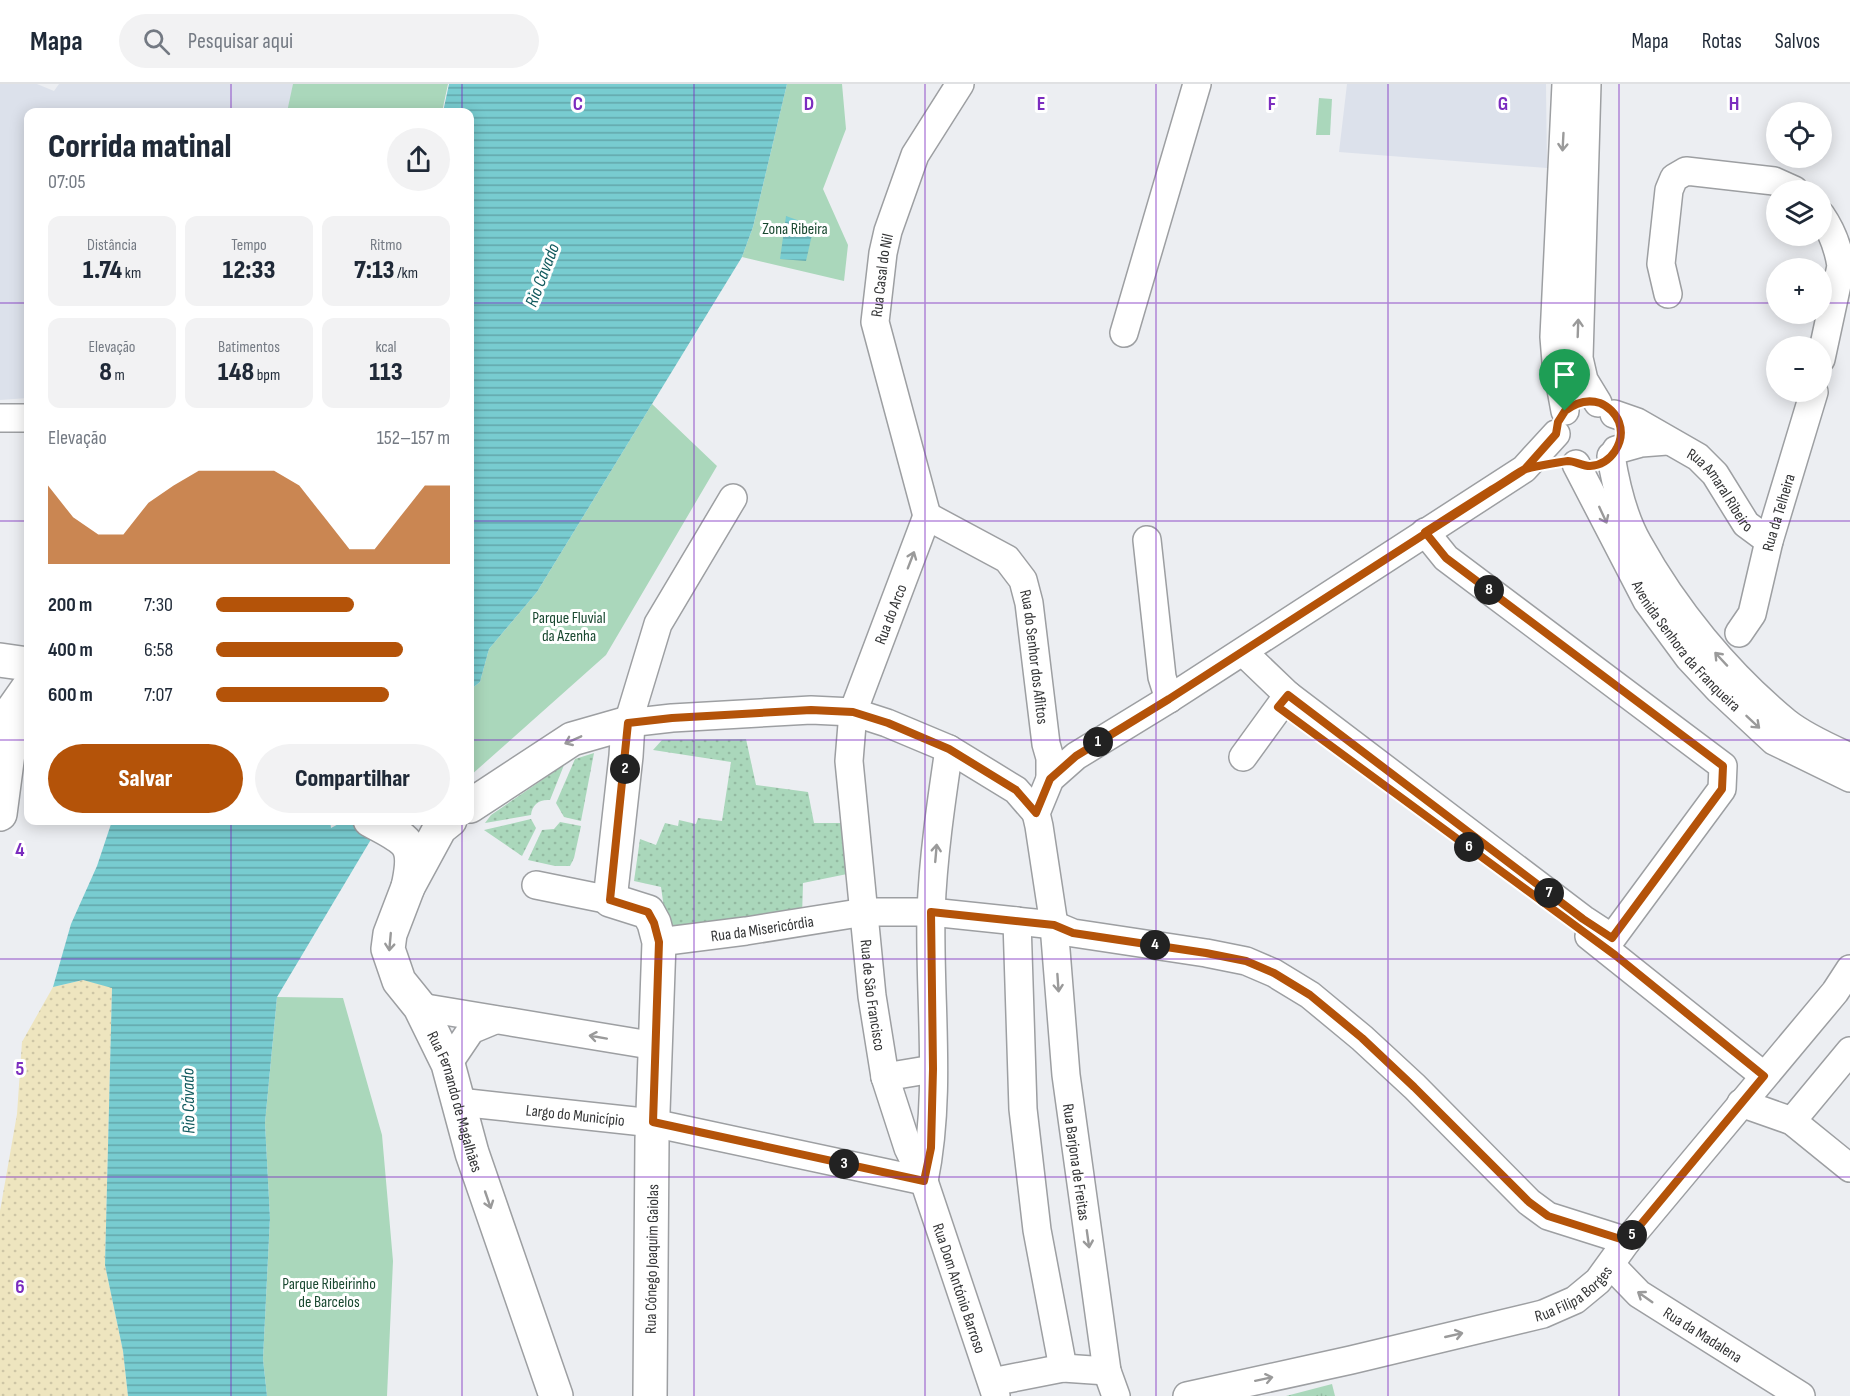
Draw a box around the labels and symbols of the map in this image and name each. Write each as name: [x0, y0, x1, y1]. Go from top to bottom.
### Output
text: C: [573, 92, 583, 116]
text: D: [804, 92, 814, 116]
text: E: [1037, 92, 1045, 116]
text: F: [1268, 92, 1276, 116]
text: G: [1498, 92, 1508, 116]
text: H: [1729, 92, 1739, 116]
one-way arrow: [1558, 132, 1569, 152]
park label: Zona Ribeira: [762, 220, 828, 239]
street label: Rua Casal do Nil: [868, 232, 898, 318]
water label: Rio Cávado: [521, 240, 564, 310]
one-way arrow: [1573, 318, 1584, 338]
pin: [1539, 349, 1590, 411]
street label: Rua Amaral Ribeiro: [1683, 445, 1756, 537]
street label: Rua da Telheira: [1759, 472, 1800, 553]
one-way arrow: [1598, 506, 1610, 524]
one-way arrow: [906, 551, 917, 569]
pin: 8: [1474, 575, 1504, 605]
street label: Avenida Senhora da Franqueira: [1627, 577, 1744, 716]
street label: Rua do Arco: [871, 582, 912, 647]
street label: Rua do Senhor dos Aflitos: [1015, 588, 1052, 725]
park label: Parque Fluvial da Azenha: [532, 609, 606, 646]
one-way arrow: [1714, 652, 1728, 667]
one-way arrow: [1746, 715, 1761, 729]
pin: 1: [1083, 727, 1113, 757]
one-way arrow: [564, 735, 582, 746]
pin: 2: [610, 754, 640, 784]
pin: 6: [1454, 832, 1484, 862]
text: 4: [15, 838, 25, 862]
one-way arrow: [931, 844, 942, 864]
pin: 7: [1534, 878, 1564, 908]
street label: Rua da Misericórdia: [710, 912, 815, 946]
pin: 4: [1140, 930, 1170, 960]
one-way arrow: [384, 932, 395, 951]
street label: Rua de São Francisco: [856, 939, 889, 1052]
one-way arrow: [1053, 973, 1064, 993]
street label: Rua Fernando de Magalhães: [422, 1028, 486, 1175]
one-way arrow: [589, 1031, 608, 1042]
text: 5: [16, 1057, 25, 1081]
water label: Rio Cávado: [177, 1067, 200, 1134]
street label: Largo do Município: [525, 1101, 626, 1131]
street label: Rua Barjona de Freitas: [1058, 1103, 1093, 1222]
pin: 3: [829, 1149, 859, 1179]
street label: Rua Cónego Joaquim Gaiolas: [642, 1184, 663, 1334]
one-way arrow: [484, 1190, 495, 1209]
pin: 5: [1617, 1220, 1647, 1250]
street label: Rua Dom António Barroso: [928, 1221, 989, 1356]
one-way arrow: [1083, 1229, 1094, 1249]
street label: Rua Filipa Borges: [1533, 1262, 1617, 1327]
text: 6: [15, 1275, 25, 1299]
park label: Parque Ribeirinho de Barcelos: [282, 1275, 376, 1312]
one-way arrow: [1638, 1291, 1654, 1303]
street label: Rua da Madalena: [1659, 1304, 1745, 1367]
one-way arrow: [1445, 1329, 1464, 1341]
one-way arrow: [1254, 1373, 1274, 1384]

